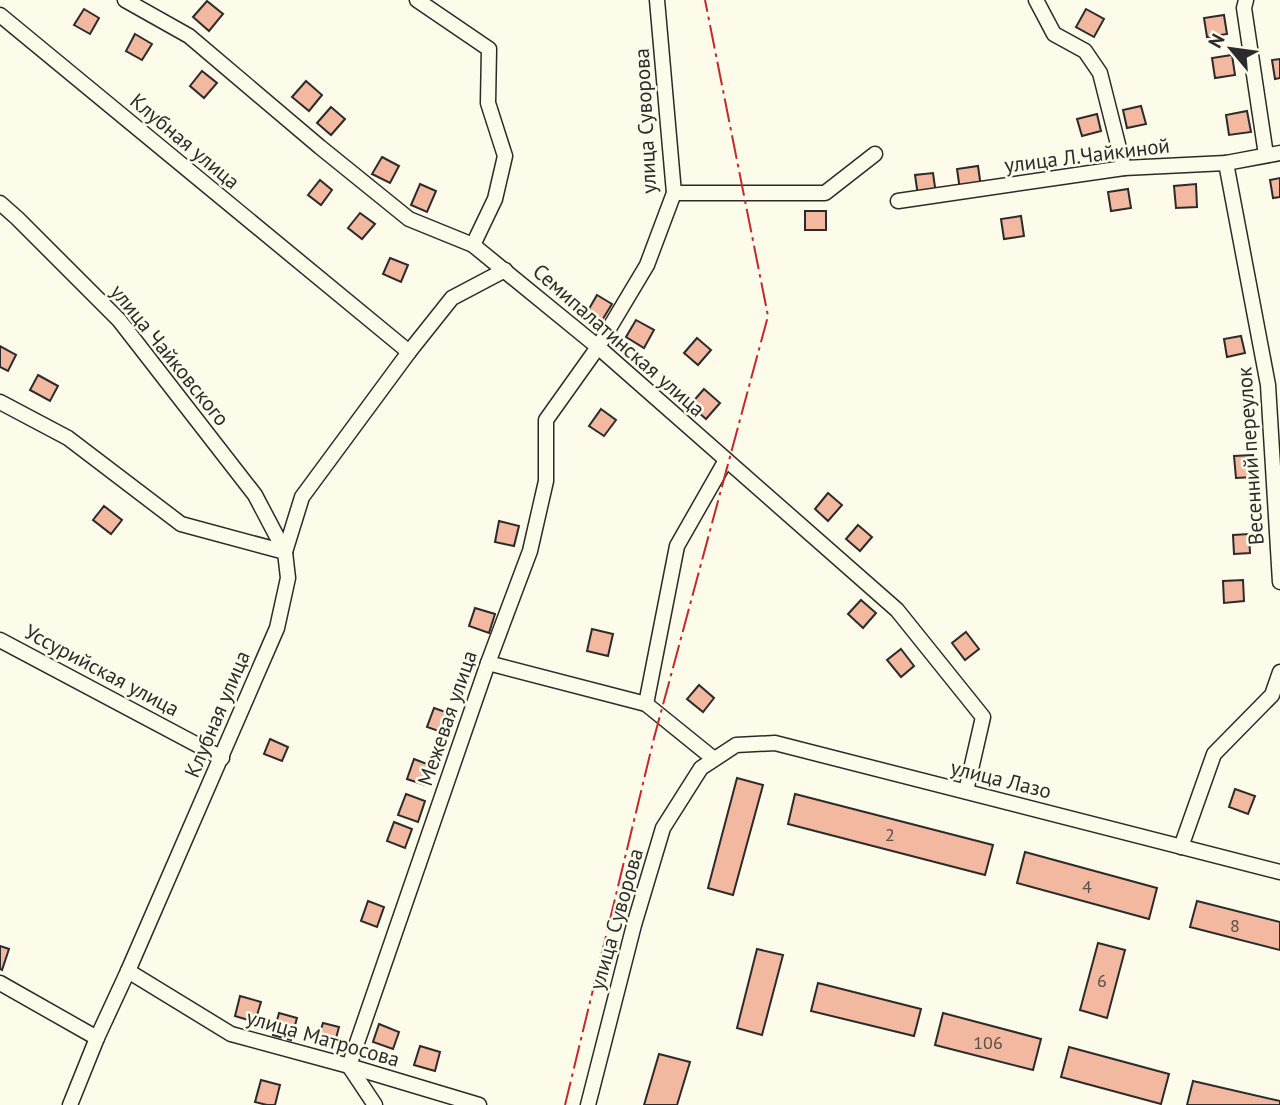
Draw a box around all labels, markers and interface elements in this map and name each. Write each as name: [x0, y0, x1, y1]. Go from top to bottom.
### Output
north arrow: [1196, 14, 1266, 84]
text: N: [1203, 29, 1230, 52]
street label: улица Суворова: [628, 47, 662, 195]
street label: Клубная улица: [125, 87, 245, 195]
street label: улица Л.Чайкиной: [1003, 131, 1171, 179]
street label: Семипалатинская улица: [527, 258, 711, 422]
street label: улица Чайковского: [105, 279, 235, 431]
street label: Весенний переулок: [1230, 366, 1270, 546]
street label: Уссурийская улица: [20, 618, 184, 722]
street label: Клубная улица: [178, 646, 256, 782]
street label: Межевая улица: [411, 647, 483, 789]
street label: улица Лазо: [948, 753, 1054, 805]
house number: 2: [885, 823, 895, 846]
street label: улица Суворова: [583, 845, 649, 993]
house number: 4: [1082, 875, 1092, 898]
house number: 8: [1230, 914, 1240, 937]
house number: 6: [1097, 969, 1107, 992]
street label: улица Матросова: [243, 1003, 403, 1073]
house number: 106: [973, 1031, 1003, 1054]

